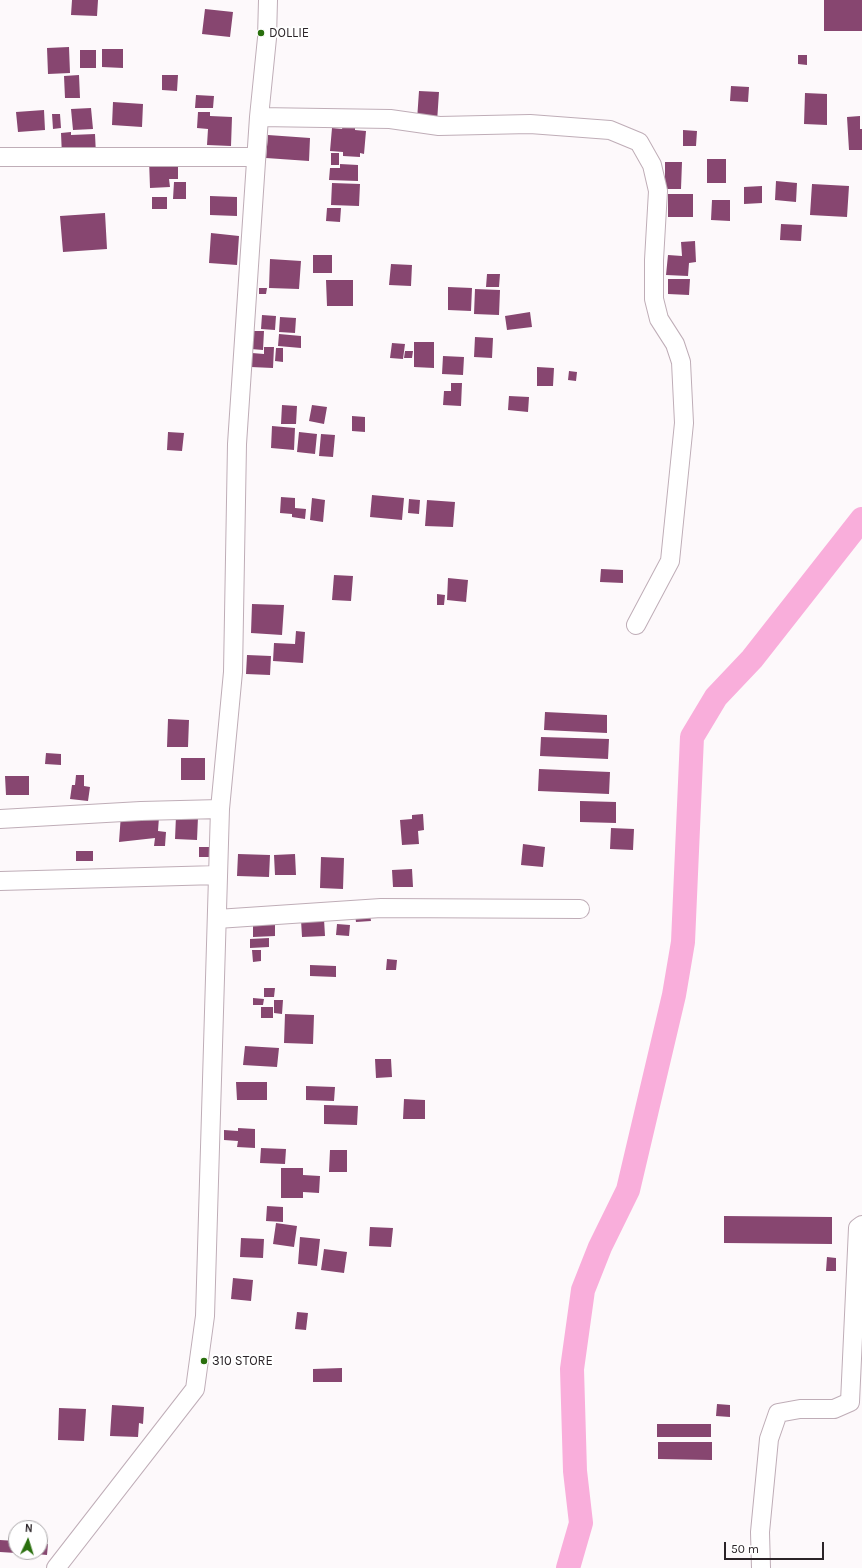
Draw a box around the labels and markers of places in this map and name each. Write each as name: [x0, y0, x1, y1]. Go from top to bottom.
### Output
place label: DOLLIE: [269, 25, 309, 41]
marker: DOLLIE: [256, 28, 266, 38]
place label: 310 STORE: [212, 1353, 273, 1369]
marker: 310 STORE: [199, 1356, 209, 1366]

